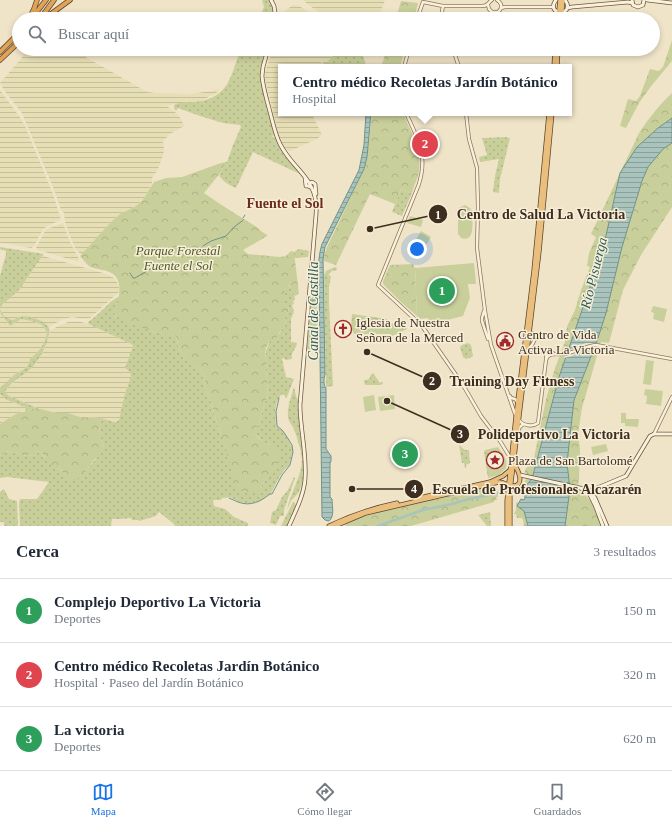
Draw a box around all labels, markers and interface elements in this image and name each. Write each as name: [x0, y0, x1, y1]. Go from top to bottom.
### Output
search box: [12, 12, 660, 56]
icon: search: [26, 23, 48, 45]
text: Buscar aquí: [58, 26, 129, 42]
popup: [278, 64, 572, 116]
text: Centro médico Recoletas Jardín Botánico: [292, 74, 558, 90]
text: Hospital: [292, 91, 336, 106]
pin: 2: [412, 129, 438, 159]
district label: Fuente el Sol: [247, 196, 324, 211]
callout: Centro de Salud La Victoria: [428, 201, 633, 227]
text: Centro de Salud La Victoria: [457, 207, 625, 222]
text: 1: [435, 208, 441, 222]
water label: Río Pisuerga: [578, 236, 610, 311]
your location: [407, 239, 427, 259]
park label: Parque Forestal Fuente el Sol: [135, 243, 221, 273]
water label: Canal de Castilla: [306, 262, 321, 360]
pin: 1: [429, 276, 455, 306]
place label: Iglesia de Nuestra Señora de la Merced: [356, 315, 464, 345]
church icon: Iglesia de Nuestra Señora de la Merced: [333, 319, 353, 339]
place label: Centro de Vida Activa La Victoria: [518, 327, 615, 357]
public building icon: Centro de Vida Activa La Victoria: [495, 331, 515, 351]
callout: Training Day Fitness: [422, 368, 583, 394]
text: 2: [429, 374, 435, 388]
text: Training Day Fitness: [450, 374, 575, 389]
callout: Polideportivo La Victoria: [450, 421, 639, 447]
text: 3: [457, 427, 463, 441]
text: Polideportivo La Victoria: [478, 427, 630, 442]
pin: 3: [392, 439, 418, 469]
place icon: Plaza de San Bartolomé: [485, 450, 505, 470]
place label: Plaza de San Bartolomé: [508, 453, 633, 468]
callout: Escuela de Profesionales Alcazarén: [404, 476, 650, 502]
text: 4: [411, 482, 417, 496]
text: Escuela de Profesionales Alcazarén: [432, 482, 642, 497]
text: Cerca: [16, 542, 59, 561]
text: 3 resultados: [594, 544, 656, 559]
text: Complejo Deportivo La Victoria: [54, 594, 261, 610]
text: 1: [26, 603, 32, 618]
text: 150 m: [623, 603, 656, 618]
text: Deportes: [54, 611, 101, 626]
text: Centro médico Recoletas Jardín Botánico: [54, 658, 320, 674]
text: 2: [26, 667, 32, 682]
text: 320 m: [623, 667, 656, 682]
text: Hospital · Paseo del Jardín Botánico: [54, 675, 244, 690]
text: La victoria: [54, 722, 124, 738]
text: 3: [26, 731, 32, 746]
text: 620 m: [623, 731, 656, 746]
text: Deportes: [54, 739, 101, 754]
tab: Mapa: [91, 781, 116, 817]
tab: Cómo llegar: [297, 781, 352, 817]
tab: Guardados: [534, 781, 581, 817]

